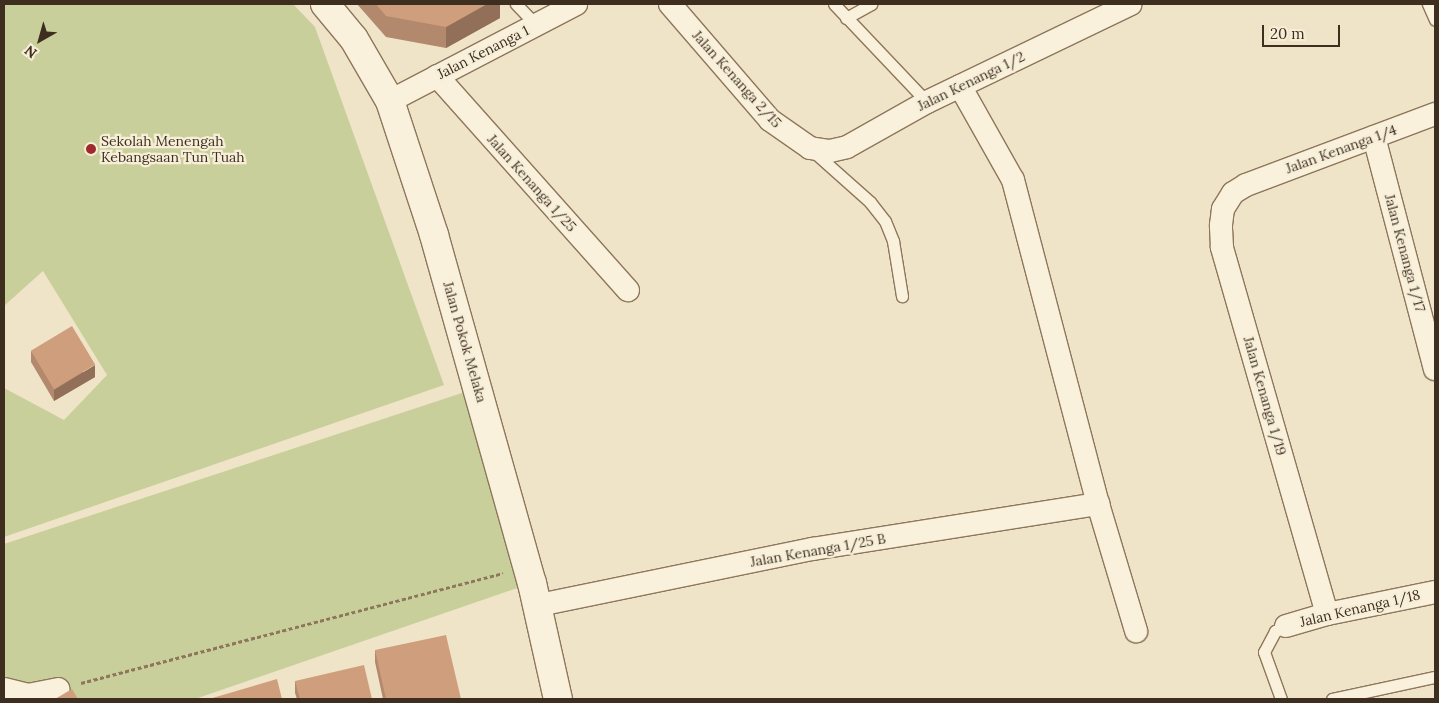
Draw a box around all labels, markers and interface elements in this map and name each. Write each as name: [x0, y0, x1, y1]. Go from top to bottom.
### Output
north arrow: [15, 15, 65, 65]
scale bar: [1264, 15, 1342, 47]
street label: Jalan Kenanga 1: [434, 22, 532, 82]
text: 20 m: [1270, 24, 1305, 43]
street label: Jalan Kenanga 2/15: [689, 27, 785, 131]
text: N: [21, 41, 41, 62]
street label: Jalan Kenanga 1/2: [915, 48, 1027, 114]
street label: Jalan Kenanga 1/4: [1283, 121, 1399, 177]
street label: Jalan Kenanga 1/25: [484, 131, 580, 235]
place label: Sekolah Menengah Kebangsaan Tun Tuah: [101, 133, 245, 166]
marker: Sekolah Menengah Kebangsaan Tun Tuah: [85, 143, 97, 155]
street label: Jalan Kenanga 1/17: [1381, 192, 1429, 314]
street label: Jalan Pokok Melaka: [440, 280, 490, 404]
street label: Jalan Kenanga 1/19: [1240, 335, 1290, 457]
street label: Jalan Kenanga 1/25 B: [749, 530, 887, 570]
street label: Jalan Kenanga 1/18: [1298, 586, 1422, 630]

